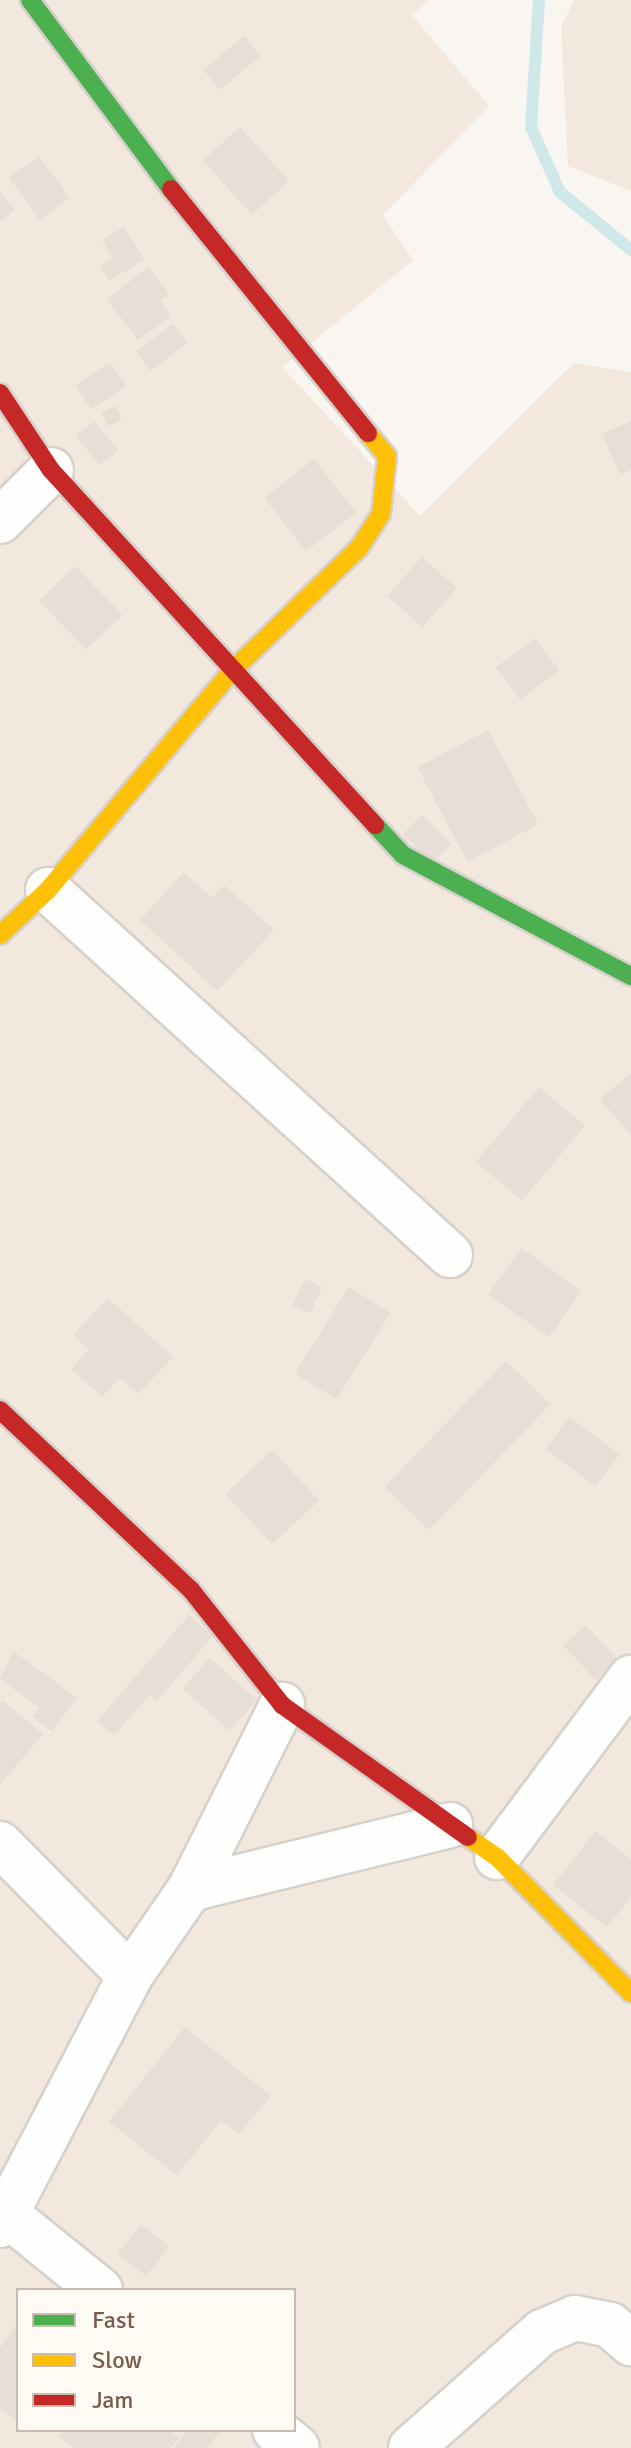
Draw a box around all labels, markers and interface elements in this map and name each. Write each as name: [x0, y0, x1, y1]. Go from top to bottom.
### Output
legend: [16, 2288, 296, 2432]
text: Fast: [92, 2305, 135, 2335]
text: Slow: [92, 2345, 142, 2375]
text: Jam: [92, 2385, 133, 2415]

